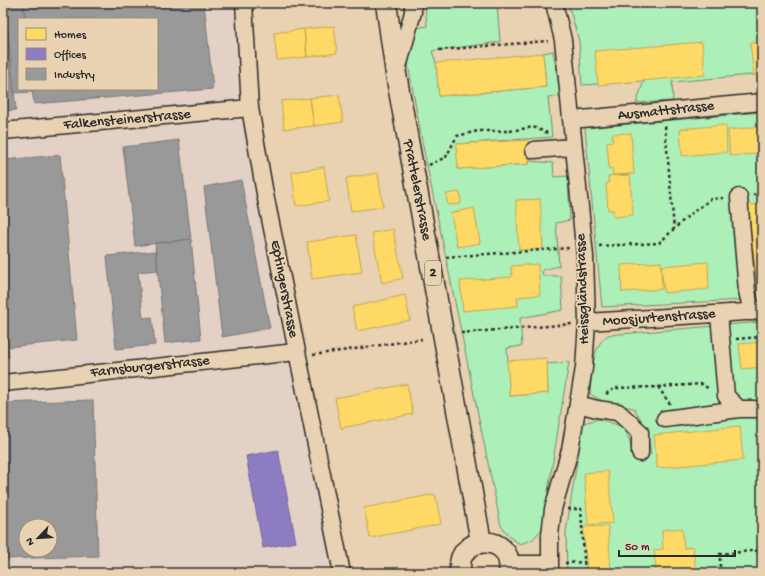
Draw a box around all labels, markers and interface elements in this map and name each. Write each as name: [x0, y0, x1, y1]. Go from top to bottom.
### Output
legend: [18, 18, 158, 90]
text: Homes: [54, 29, 87, 43]
text: Offices: [54, 49, 86, 63]
text: Industry: [54, 69, 95, 83]
street label: Ausmattstrasse: [617, 97, 715, 125]
street label: Falkensteinerstrasse: [62, 105, 192, 135]
street label: Prattelerstrasse: [398, 137, 436, 242]
street label: Heissgländstrasse: [572, 233, 594, 345]
street label: Eptingerstrasse: [266, 239, 302, 340]
road number: 2: [425, 261, 441, 285]
street label: Moosjurtenstrasse: [602, 305, 716, 331]
street label: Farnsburgerstrasse: [88, 352, 211, 382]
north arrow: [18, 518, 58, 558]
scale bar: [619, 532, 735, 558]
text: N: [24, 536, 38, 547]
text: 50 m: [625, 541, 650, 555]

